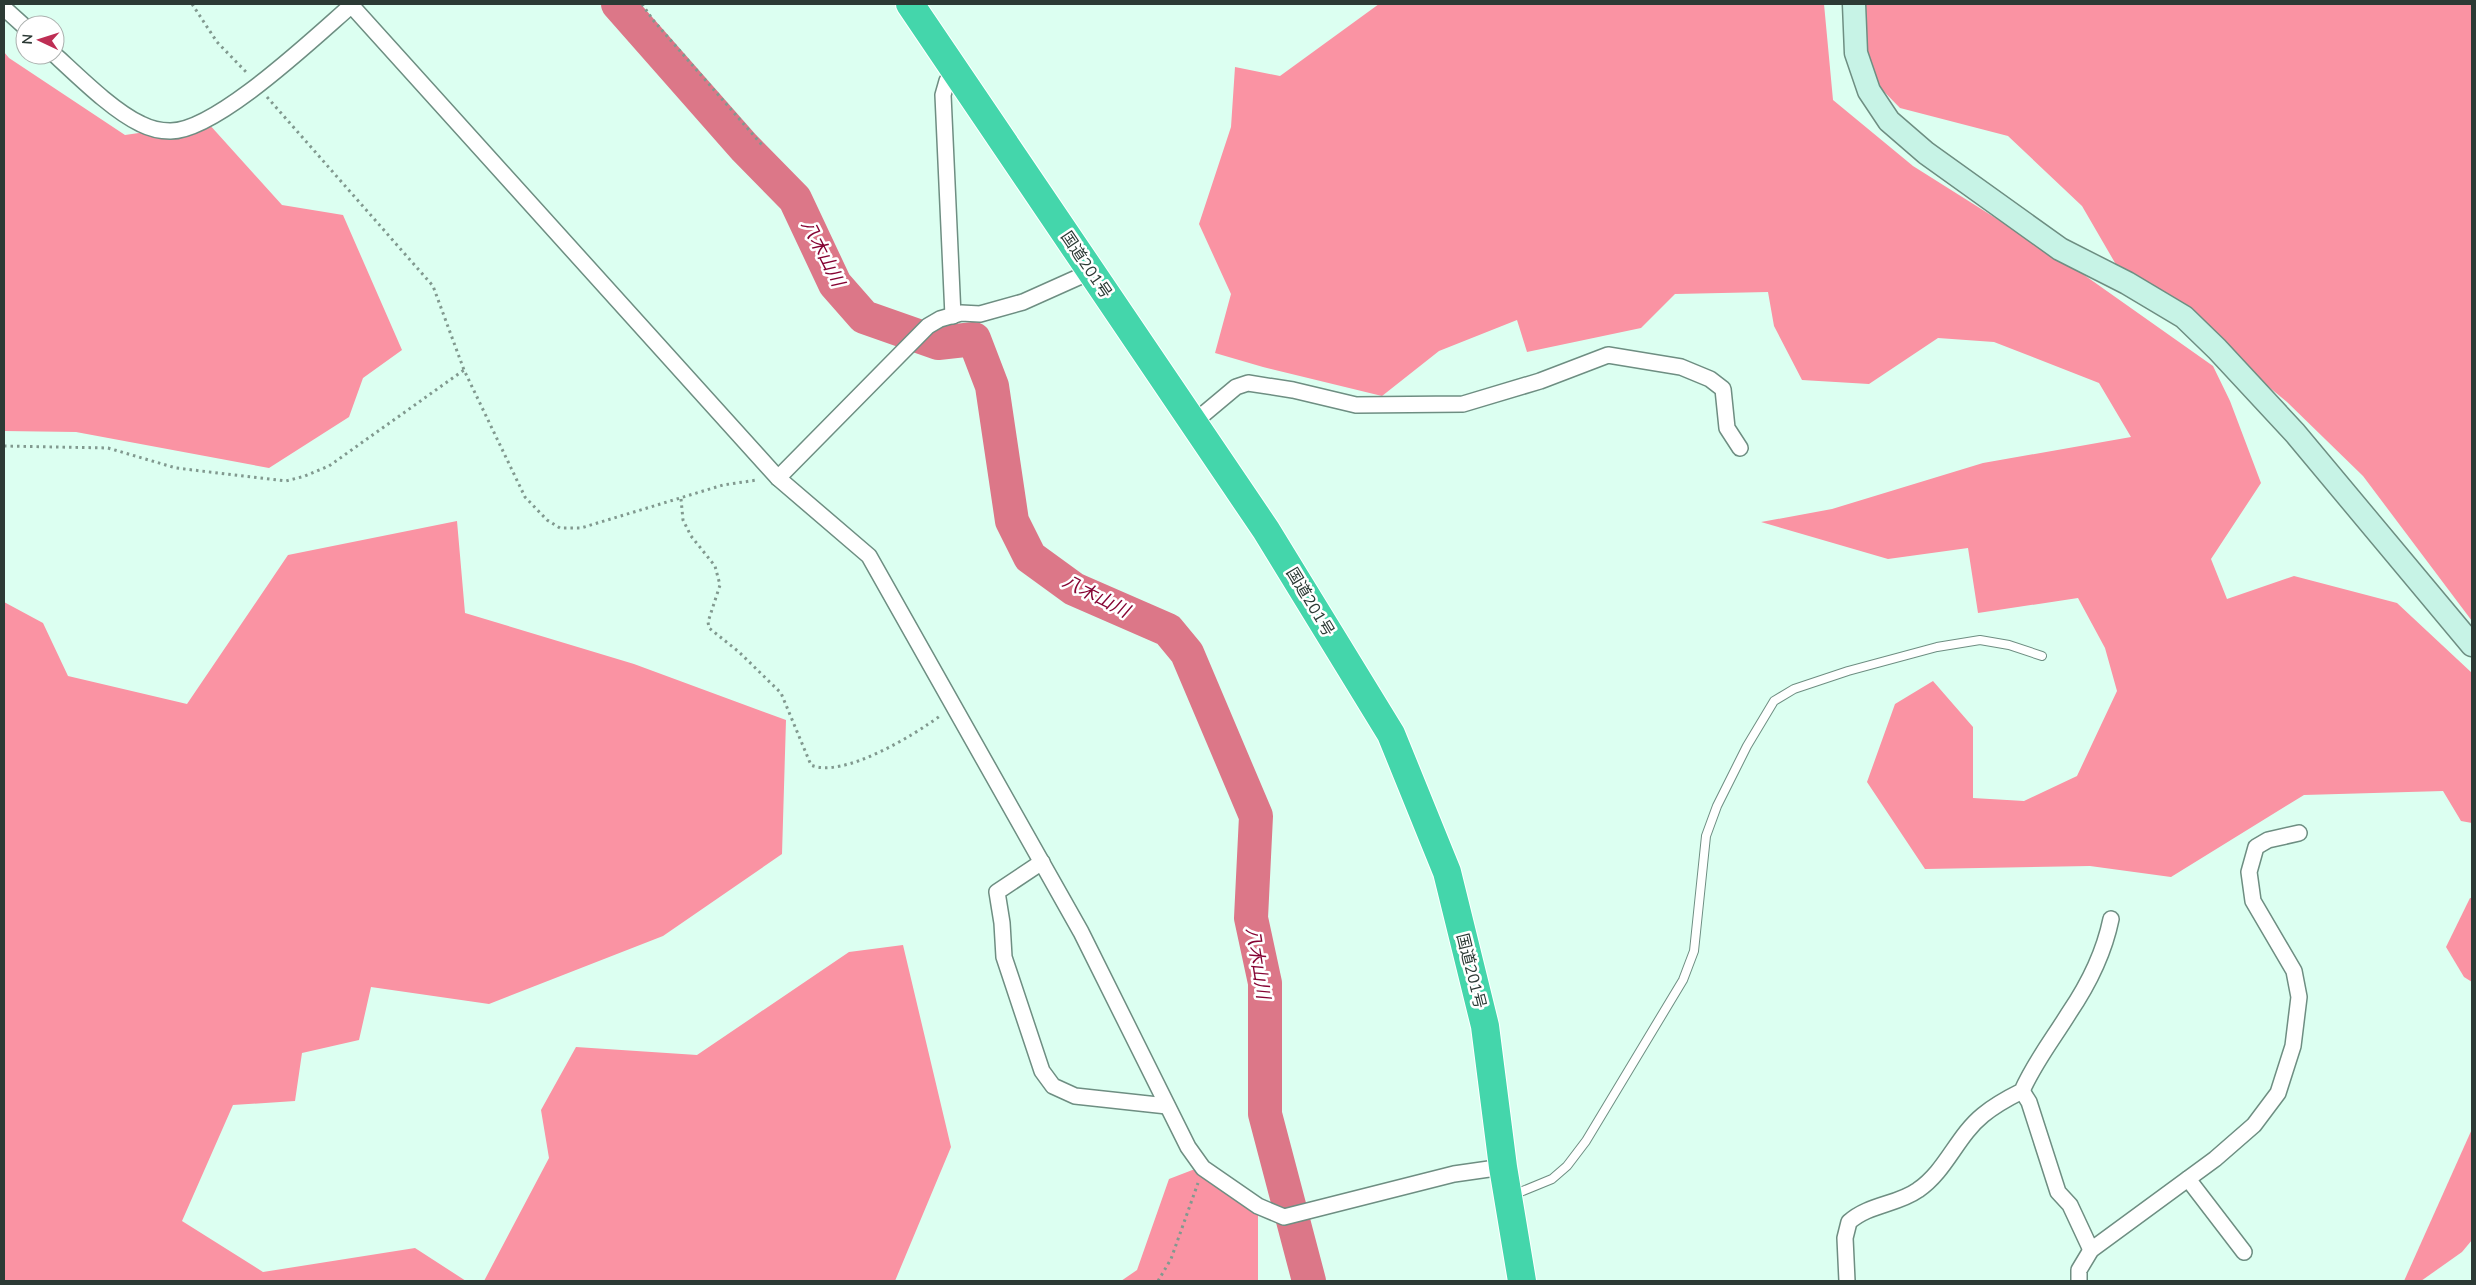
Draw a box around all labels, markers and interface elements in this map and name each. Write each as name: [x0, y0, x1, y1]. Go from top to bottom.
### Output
north arrow: [15, 15, 65, 65]
text: N: [18, 33, 37, 45]
water label: 八木山川: [796, 215, 851, 292]
street label: 国道201号: [1055, 227, 1117, 303]
street label: 国道201号: [1281, 563, 1339, 641]
water label: 八木山川: [1058, 569, 1135, 624]
water label: 八木山川: [1241, 926, 1276, 1002]
street label: 国道201号: [1451, 931, 1491, 1011]

